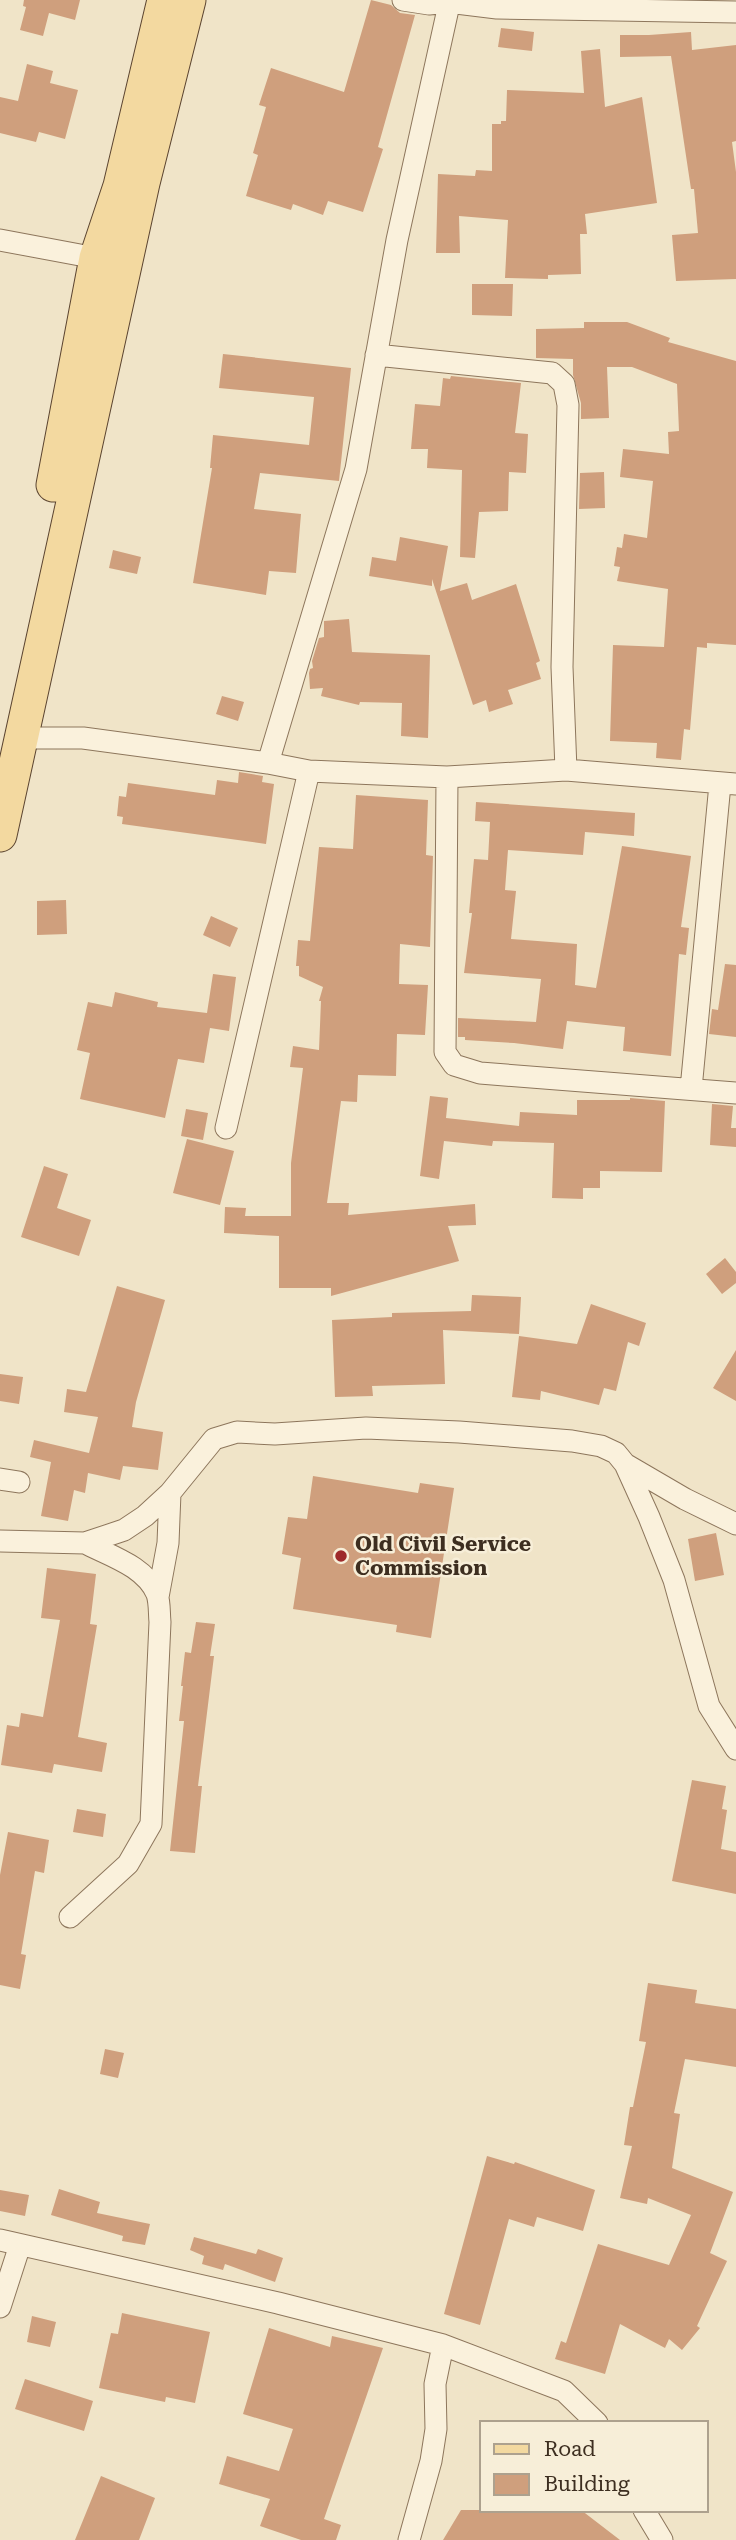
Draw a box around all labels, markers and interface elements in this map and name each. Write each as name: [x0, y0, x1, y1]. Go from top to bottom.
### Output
place label: Old Civil Service Commission: [355, 1532, 531, 1580]
marker: Old Civil Service Commission: [333, 1548, 349, 1564]
legend: [480, 2421, 708, 2512]
text: Road: [544, 2437, 596, 2461]
text: Building: [544, 2472, 630, 2496]

